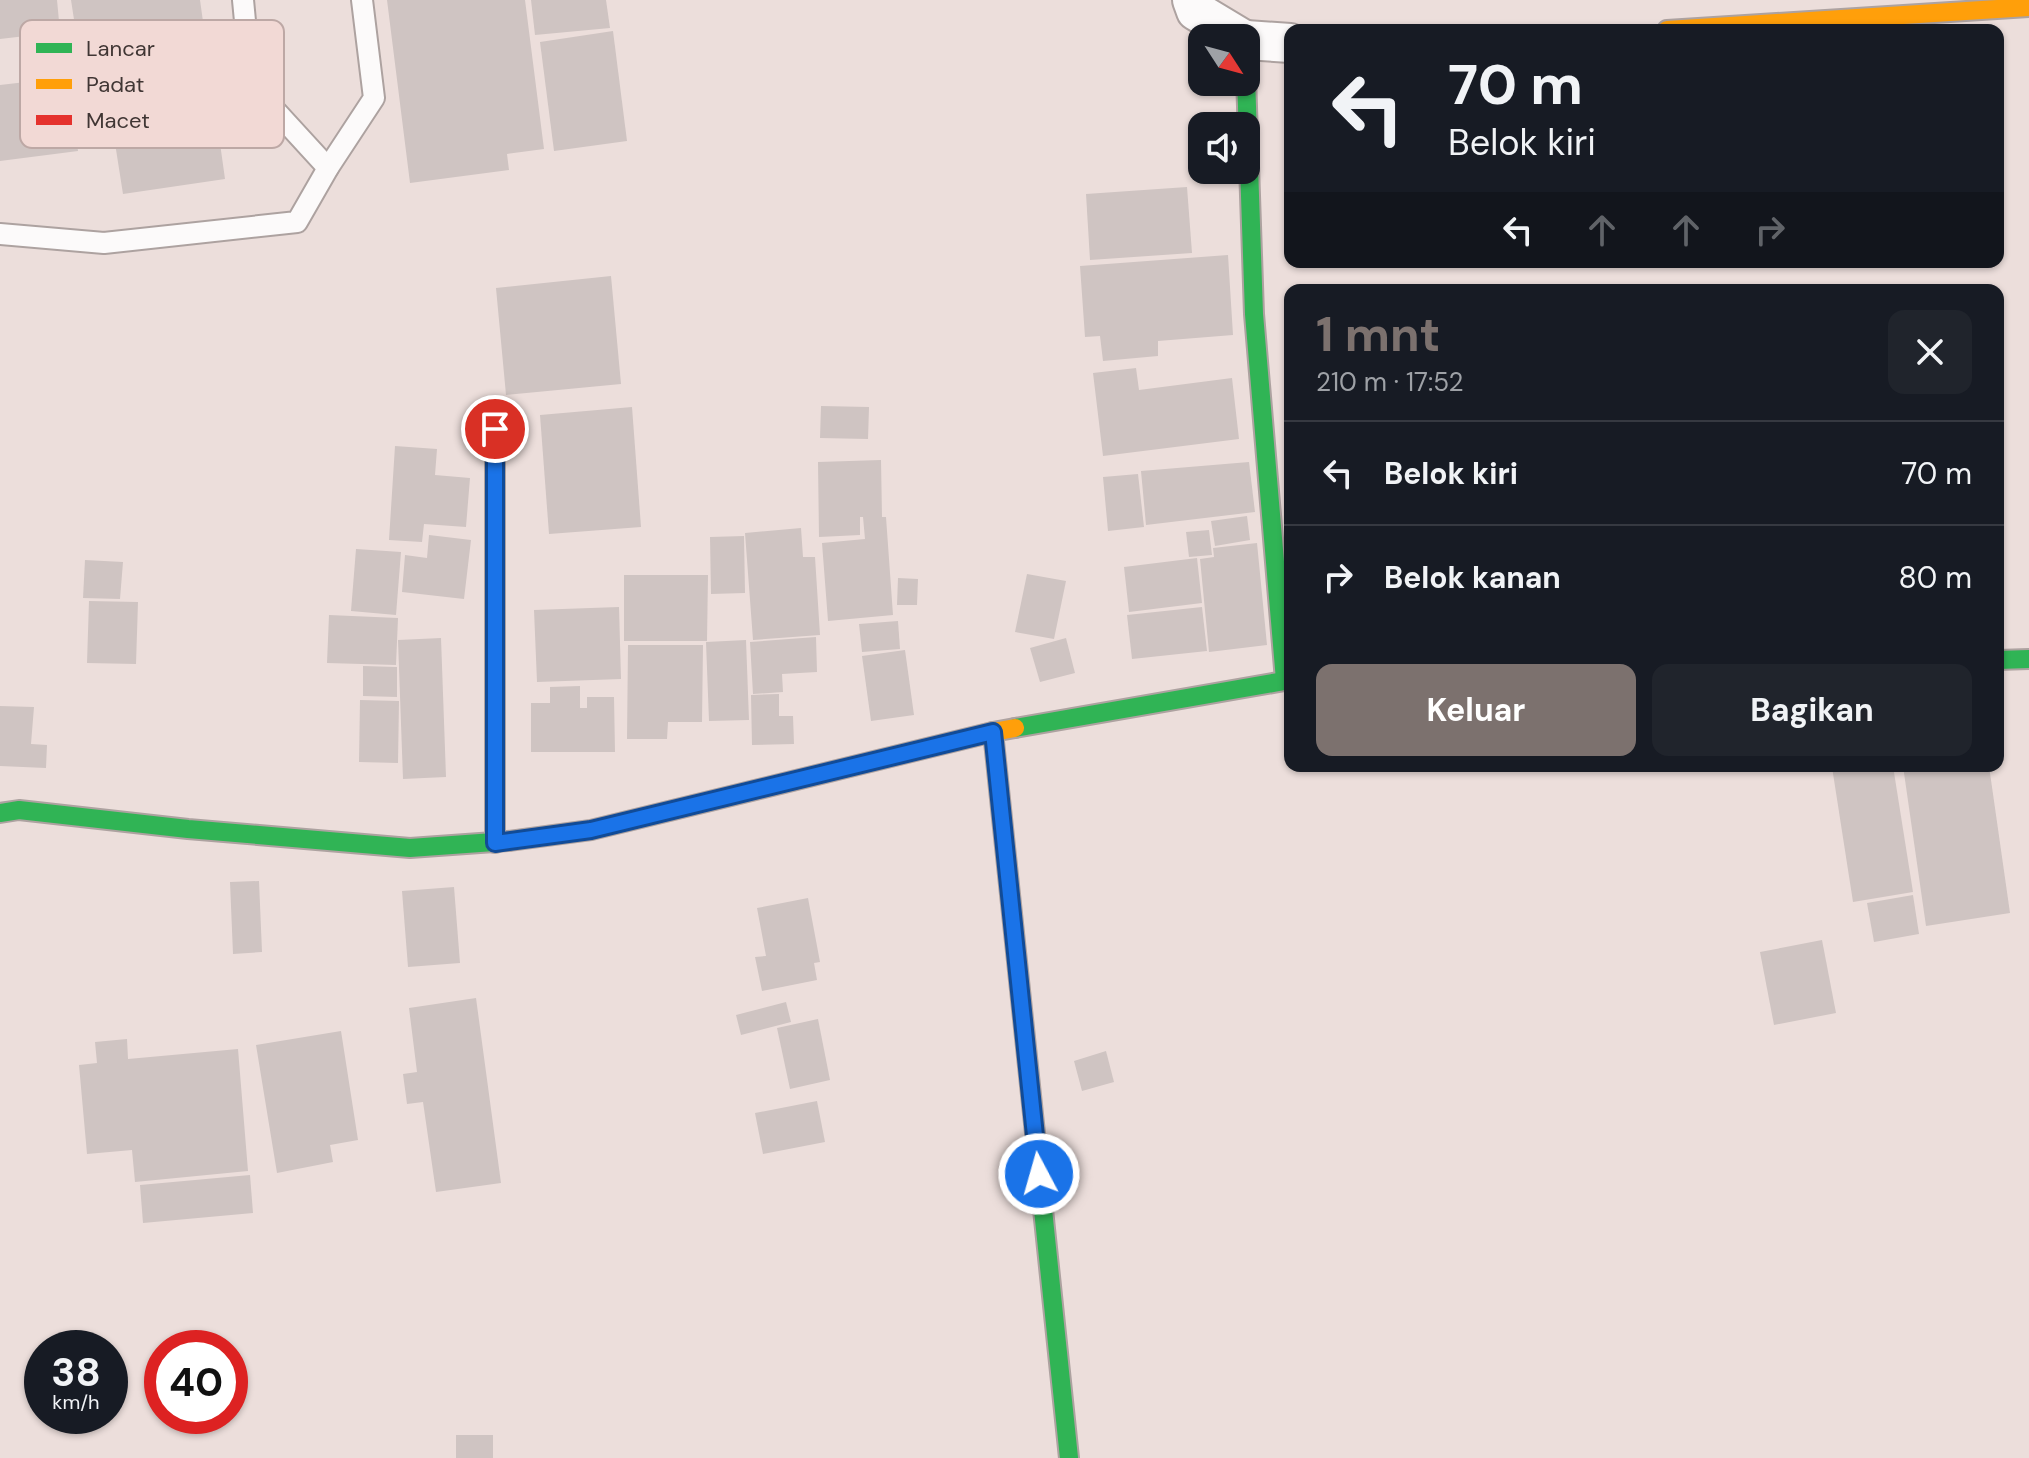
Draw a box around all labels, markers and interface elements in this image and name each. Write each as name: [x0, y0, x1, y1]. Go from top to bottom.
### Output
legend: [20, 20, 284, 148]
north arrow: [1188, 24, 1260, 96]
map controls: [1188, 24, 1260, 184]
text: Lancar: [86, 34, 155, 63]
text: 70 m: [1448, 48, 1583, 121]
icon: left: [1316, 56, 1420, 160]
text: Padat: [86, 70, 144, 99]
text: Macet: [86, 106, 150, 135]
button: sound: [1188, 112, 1260, 184]
text: Belok kiri: [1448, 119, 1596, 166]
icon: left: [1496, 208, 1540, 252]
icon: ahead: [1580, 208, 1624, 252]
icon: ahead: [1664, 208, 1708, 252]
icon: right: [1748, 208, 1792, 252]
text: 1 mnt: [1316, 303, 1440, 366]
button: close: [1888, 310, 1972, 394]
text: 210 m · 17:52: [1316, 365, 1464, 399]
pin: [461, 395, 529, 463]
icon: arrive: [473, 407, 517, 451]
icon: left: [1316, 451, 1360, 495]
text: Belok kiri: [1384, 454, 1518, 493]
text: 70 m: [1901, 454, 1972, 493]
icon: right: [1316, 555, 1360, 599]
text: Belok kanan: [1384, 558, 1561, 597]
text: 80 m: [1899, 558, 1972, 597]
button: Keluar: [1316, 664, 1636, 756]
button: Bagikan: [1652, 664, 1972, 756]
position arrow: [997, 1132, 1081, 1216]
speed limit sign: 40: [144, 1330, 248, 1434]
text: 38: [51, 1346, 101, 1398]
text: km/h: [52, 1389, 100, 1415]

